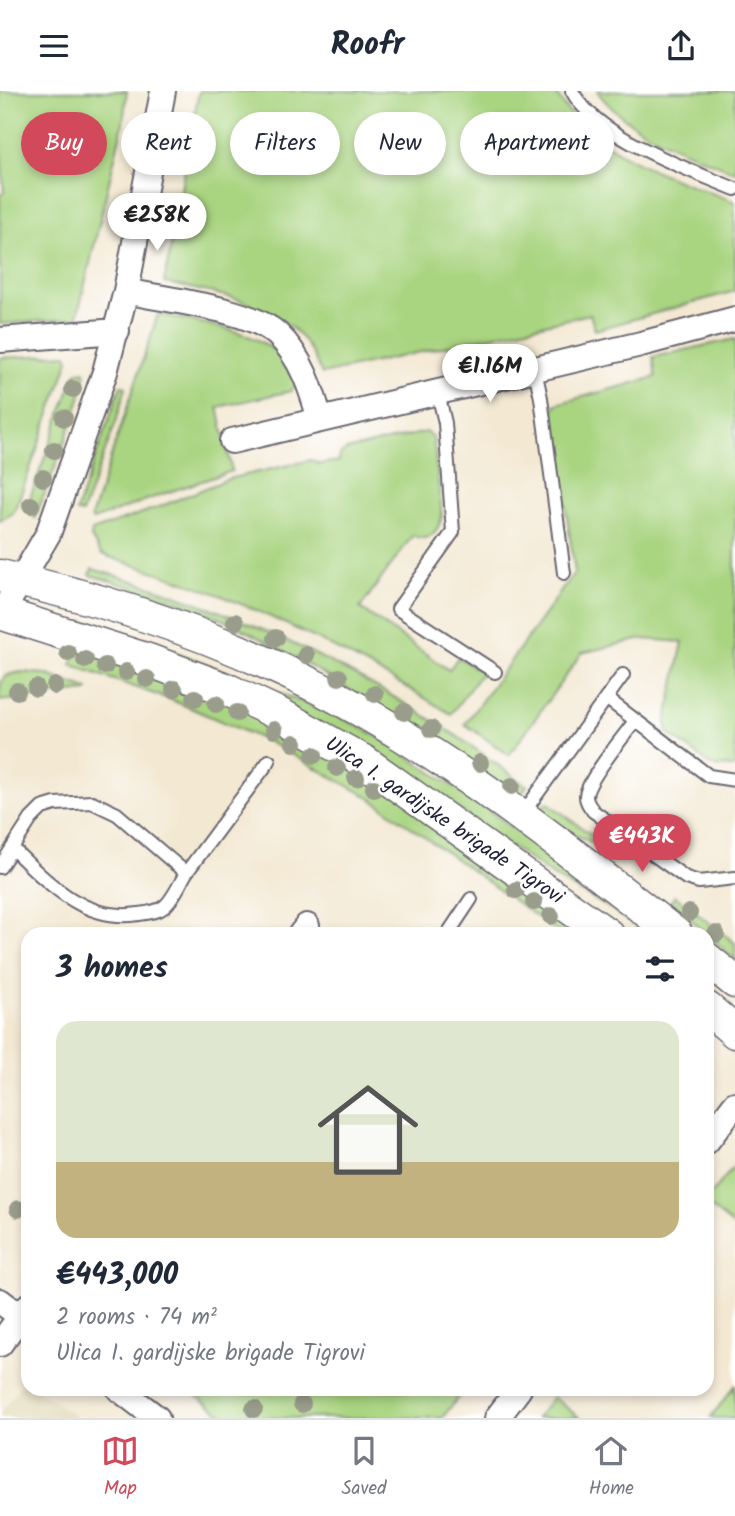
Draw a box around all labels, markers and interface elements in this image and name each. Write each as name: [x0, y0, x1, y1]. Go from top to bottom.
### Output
text: Roofr: [331, 20, 404, 71]
icon: menu: [35, 27, 73, 65]
icon: share: [662, 27, 700, 65]
chip: Buy: [21, 112, 107, 175]
chip: Rent: [121, 112, 216, 175]
chip: Filters: [230, 112, 340, 175]
chip: New: [354, 112, 446, 175]
chip: Apartment: [460, 112, 614, 175]
pin: €258K: [108, 193, 206, 253]
text: €258K: [123, 198, 191, 234]
pin: €1.16M: [433, 345, 547, 404]
text: €1.16M: [458, 349, 522, 385]
street label: Ulica I. gardijske brigade Tigrovi: [318, 728, 571, 914]
pin: €443K: [593, 815, 691, 874]
text: €443K: [609, 819, 675, 855]
text: 3 homes: [56, 945, 168, 993]
icon: filters: [641, 950, 679, 988]
icon: home: [305, 1067, 431, 1193]
text: €443,000: [56, 1252, 178, 1300]
text: 2 rooms · 74 m²: [56, 1300, 217, 1336]
text: Ulica I. gardijske brigade Tigrovi: [56, 1336, 365, 1372]
tab: Map: [101, 1432, 139, 1504]
tab: Saved: [341, 1432, 387, 1504]
tab: Home: [589, 1432, 634, 1504]

